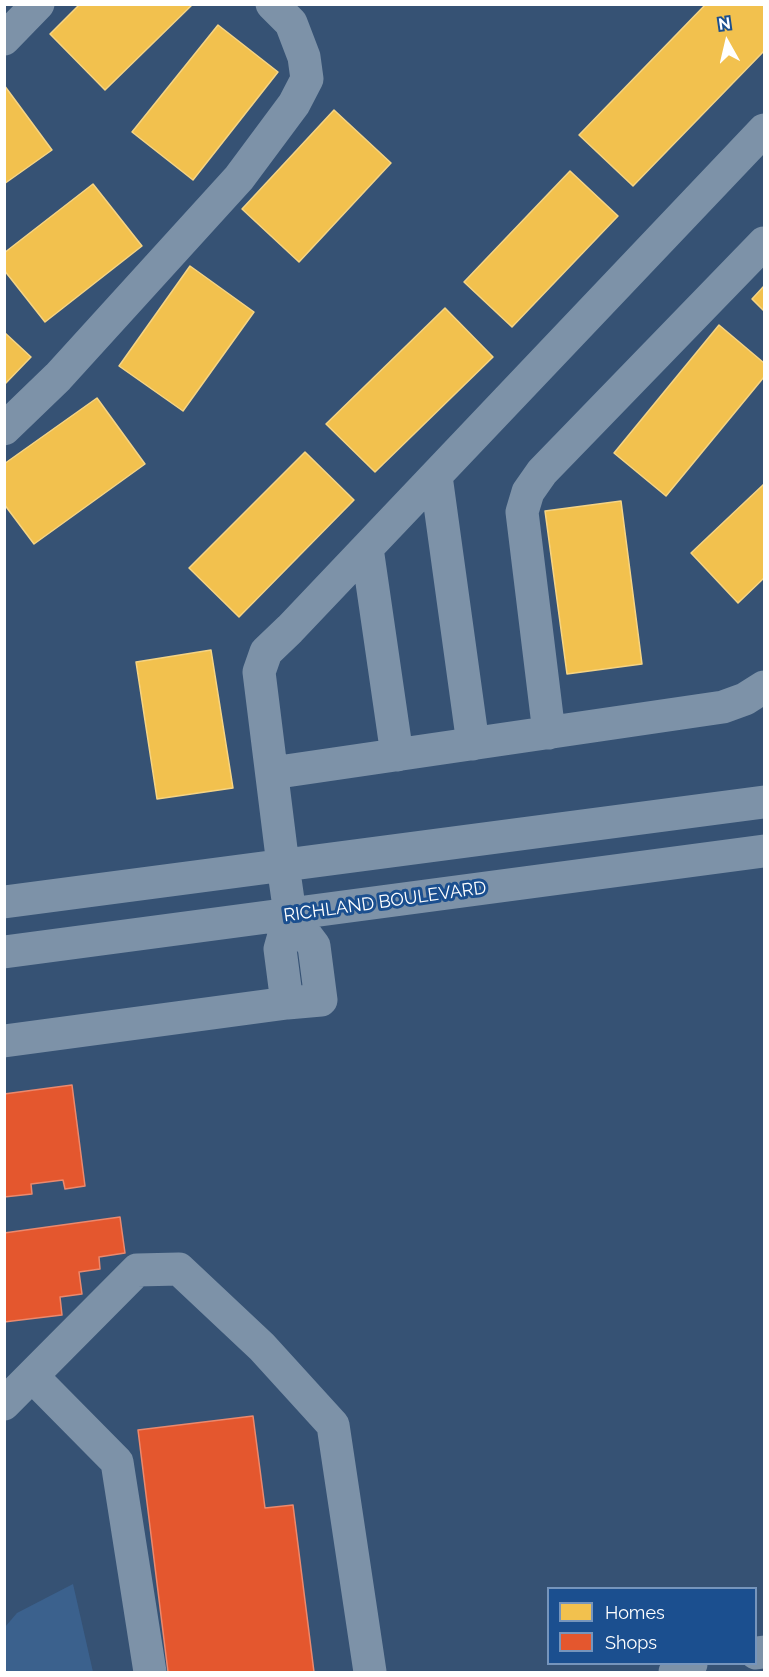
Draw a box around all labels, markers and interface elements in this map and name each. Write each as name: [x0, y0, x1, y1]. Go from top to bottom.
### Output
north arrow: [697, 12, 757, 72]
text: N: [717, 13, 732, 34]
street label: RICHLAND BOULEVARD: [282, 877, 488, 927]
legend: [547, 1587, 757, 1665]
text: Homes: [605, 1602, 665, 1623]
text: Shops: [605, 1632, 657, 1653]

